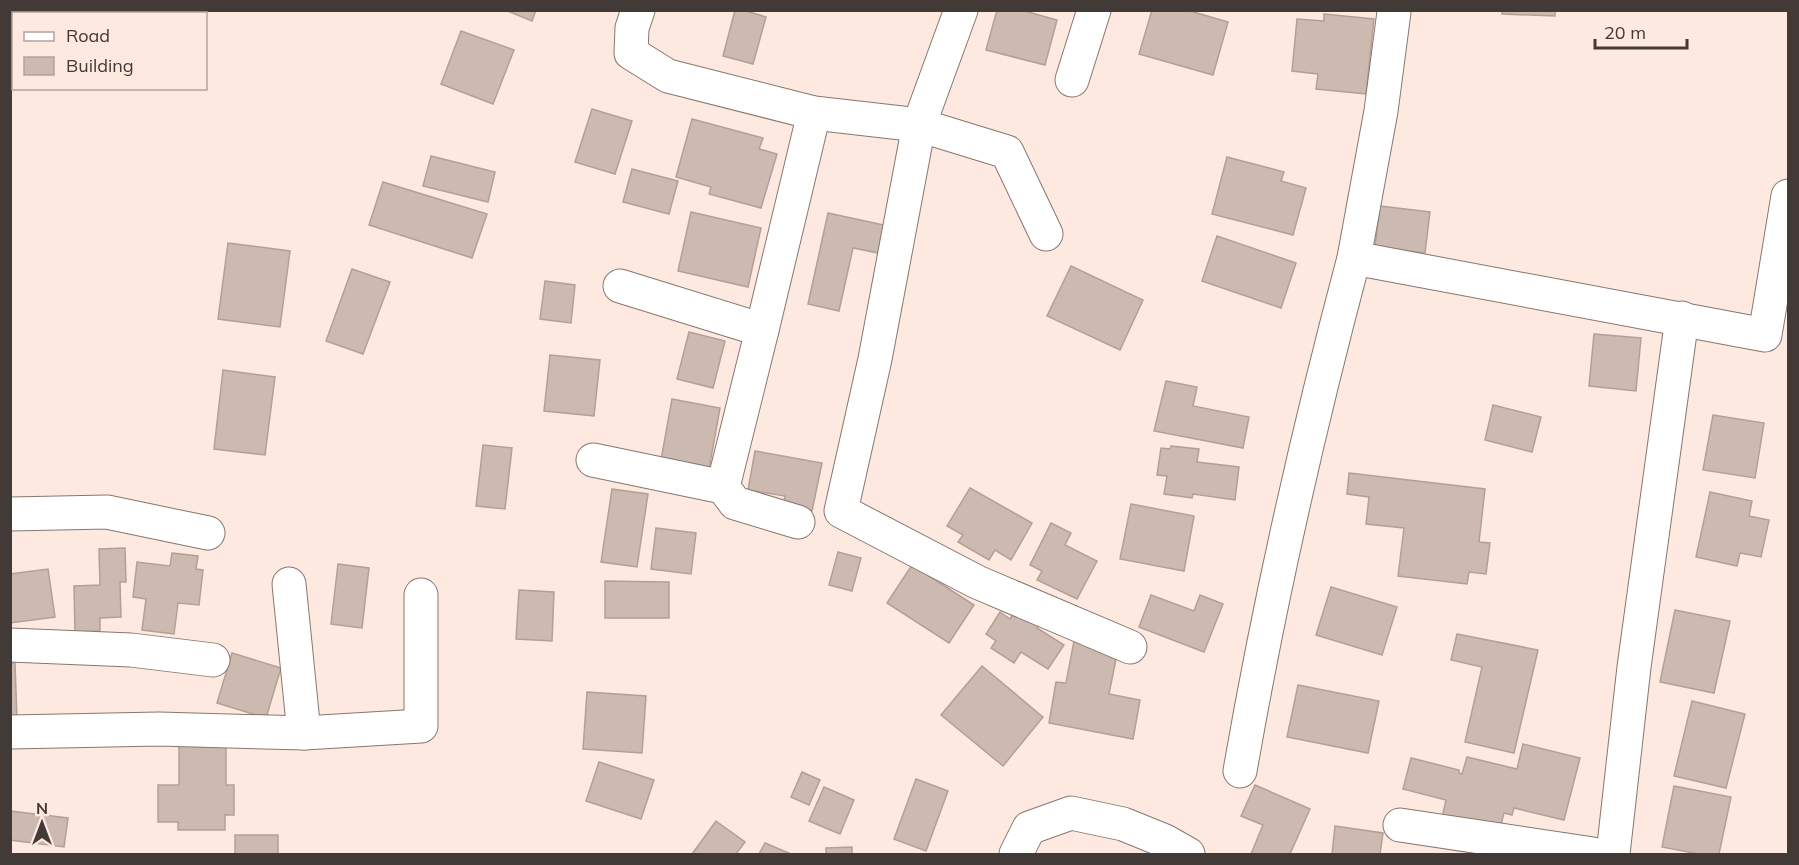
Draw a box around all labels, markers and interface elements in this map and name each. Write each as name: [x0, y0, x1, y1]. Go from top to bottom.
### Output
legend: [12, 12, 207, 90]
scale bar: [1595, 12, 1686, 50]
text: 20 m: [1604, 21, 1646, 44]
text: Road: [66, 24, 110, 47]
text: Building: [66, 54, 134, 77]
north arrow: [12, 793, 72, 853]
text: N: [36, 798, 48, 818]

